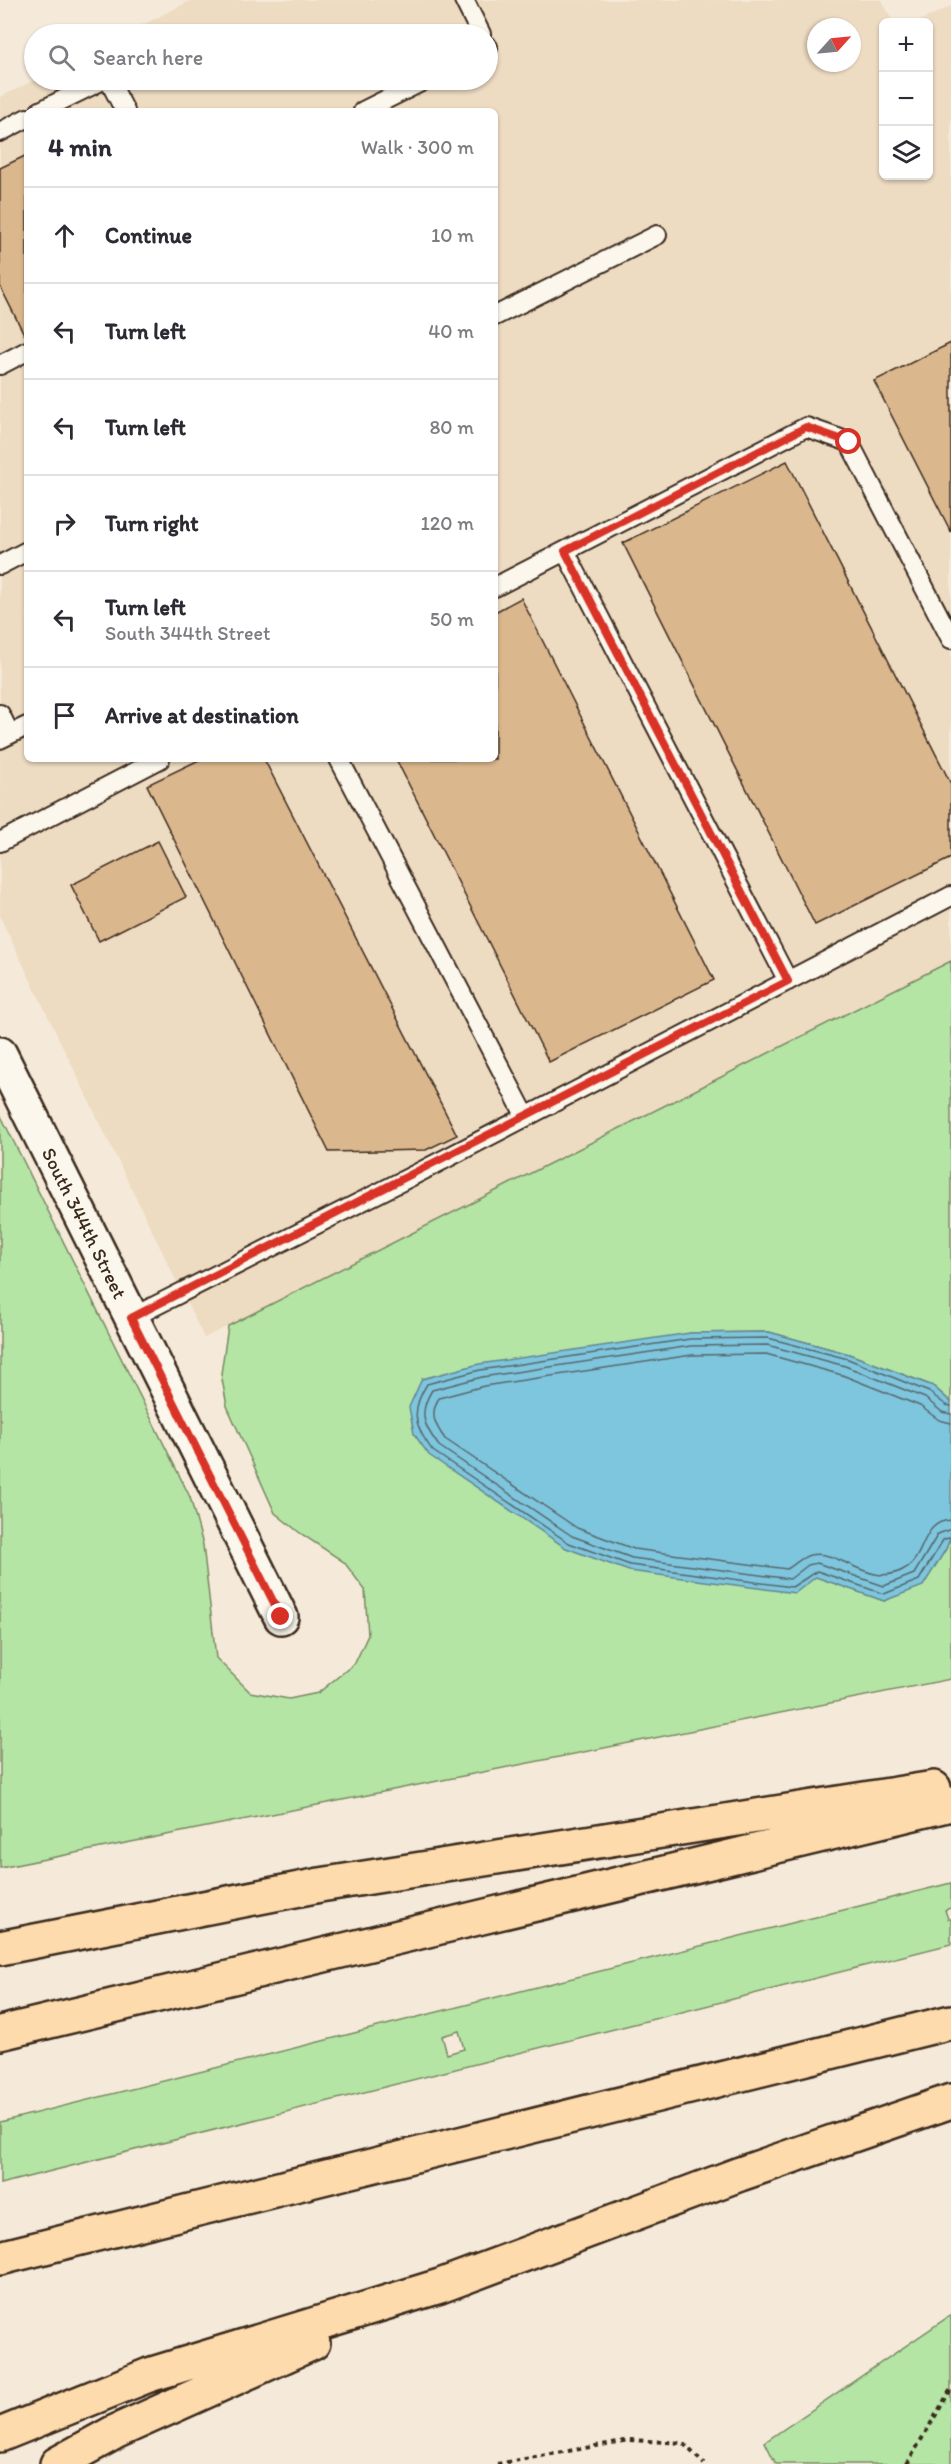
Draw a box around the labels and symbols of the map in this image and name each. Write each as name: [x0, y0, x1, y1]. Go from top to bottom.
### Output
north arrow: [807, 18, 861, 72]
route start: [835, 428, 861, 454]
street label: South 344th Street: [37, 1144, 132, 1303]
route end: [267, 1603, 293, 1629]

